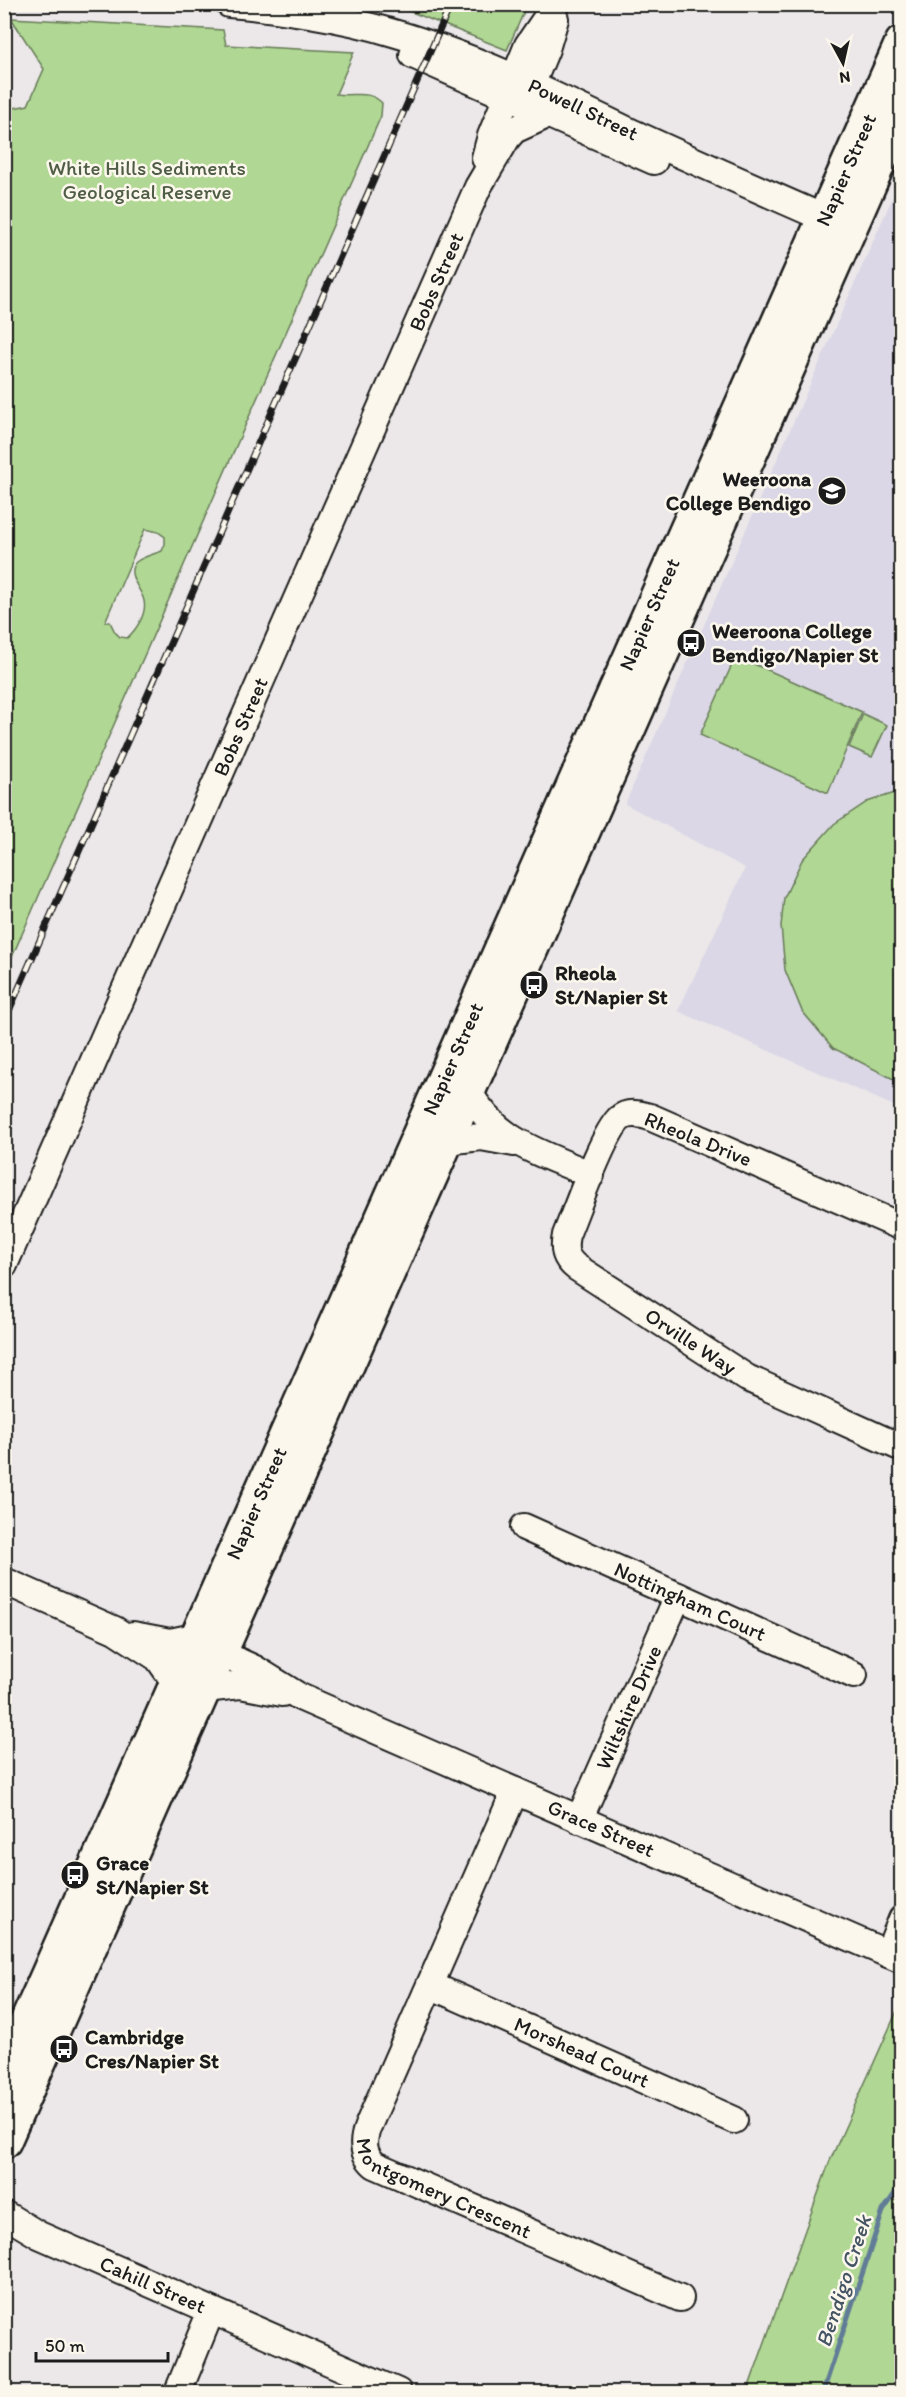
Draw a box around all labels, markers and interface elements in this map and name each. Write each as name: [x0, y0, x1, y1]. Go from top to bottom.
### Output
north arrow: [813, 33, 873, 93]
text: N: [838, 67, 852, 88]
street label: Powell Street: [525, 72, 642, 146]
street label: Napier Street: [810, 109, 881, 230]
park label: White Hills Sediments Geological Reserve: [48, 155, 246, 204]
street label: Bobs Street: [403, 228, 469, 335]
place label: Weeroona College Bendigo: [666, 466, 812, 516]
school or university icon: Weeroona College Bendigo: [816, 475, 848, 507]
street label: Napier Street: [613, 554, 685, 674]
place label: Weeroona College Bendigo/Napier St: [712, 618, 879, 668]
bus stop icon: Weeroona College Bendigo/Napier St: [675, 627, 707, 659]
street label: Bobs Street: [208, 673, 273, 780]
place label: Rheola St/Napier St: [555, 960, 668, 1010]
bus stop icon: Rheola St/Napier St: [518, 969, 550, 1001]
street label: Napier Street: [417, 998, 488, 1119]
street label: Rheola Drive: [641, 1106, 756, 1171]
street label: Orville Way: [641, 1302, 742, 1380]
street label: Napier Street: [220, 1443, 292, 1563]
street label: Nottingham Court: [610, 1556, 770, 1646]
street label: Wiltshire Drive: [590, 1641, 667, 1773]
street label: Grace Street: [544, 1794, 659, 1862]
place label: Grace St/Napier St: [96, 1850, 209, 1900]
bus stop icon: Grace St/Napier St: [59, 1859, 91, 1891]
street label: Morshead Court: [511, 2011, 653, 2093]
place label: Cambridge Cres/Napier St: [85, 2024, 219, 2074]
bus stop icon: Cambridge Cres/Napier St: [48, 2033, 80, 2065]
street label: Montgomery Crescent: [351, 2137, 535, 2244]
water label: Bendigo Creek: [809, 2210, 878, 2350]
street label: Cahill Street: [96, 2250, 210, 2319]
scale bar: [36, 2325, 168, 2363]
text: 50 m: [45, 2335, 85, 2357]

